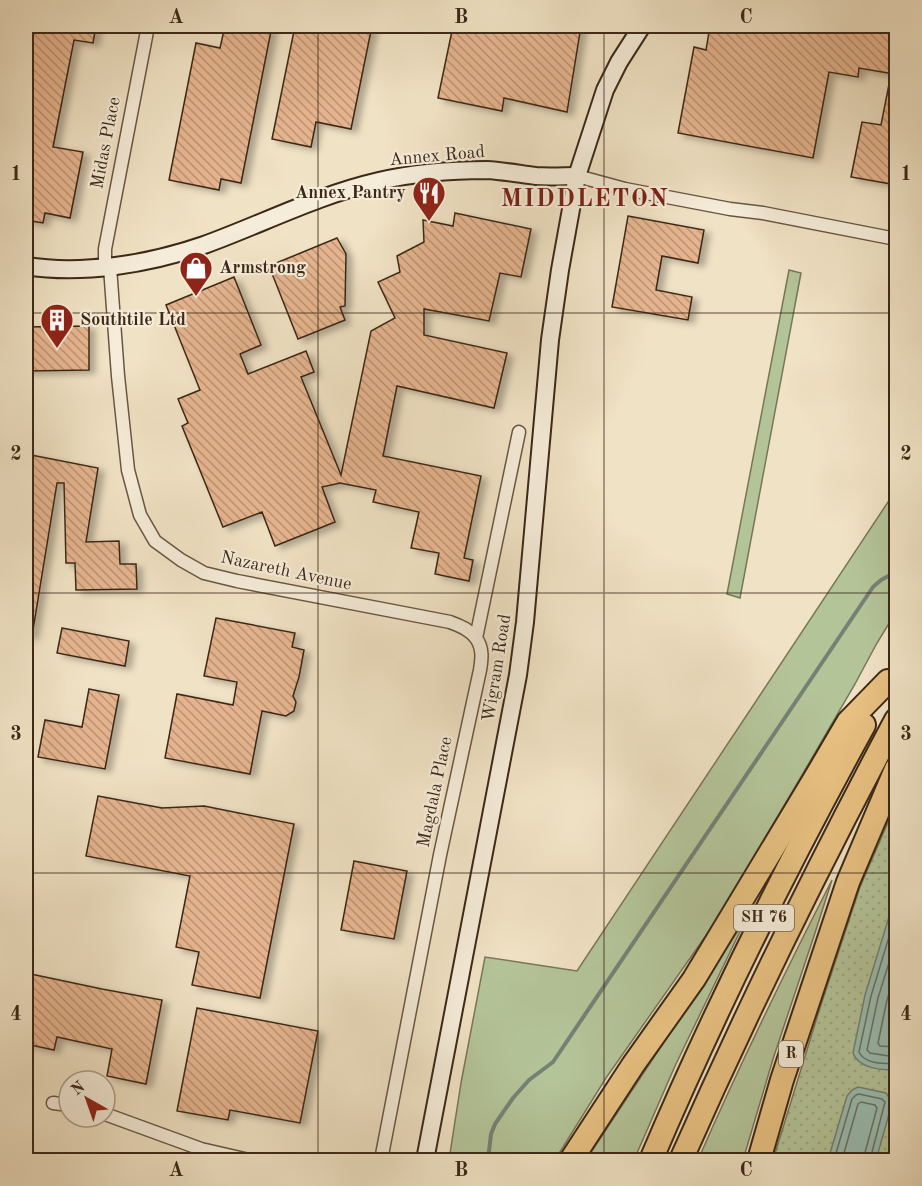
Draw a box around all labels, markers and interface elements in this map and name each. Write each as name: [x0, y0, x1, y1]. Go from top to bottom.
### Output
text: A: [168, 8, 184, 28]
text: B: [454, 8, 468, 28]
text: C: [739, 8, 753, 28]
street label: Midas Place: [88, 96, 124, 190]
street label: Annex Road: [388, 143, 486, 169]
text: 1: [10, 165, 22, 185]
text: 1: [900, 165, 912, 185]
restaurant icon: Annex Pantry: [411, 175, 447, 222]
place label: Annex Pantry: [295, 184, 406, 202]
district label: MIDDLETON: [501, 188, 669, 212]
shop icon: Armstrong: [178, 250, 214, 297]
place label: Armstrong: [219, 259, 306, 277]
building icon: Southtile Ltd: [39, 302, 75, 349]
place label: Southtile Ltd: [80, 311, 186, 329]
text: 2: [10, 445, 22, 465]
text: 2: [900, 445, 912, 465]
street label: Nazareth Avenue: [219, 548, 353, 594]
street label: Wigram Road: [480, 613, 514, 723]
text: 3: [10, 725, 22, 745]
text: 3: [900, 725, 912, 745]
street label: Magdala Place: [414, 735, 456, 849]
road number: SH 76: [734, 905, 794, 931]
text: 4: [10, 1005, 22, 1025]
text: 4: [900, 1005, 912, 1025]
road number: R: [779, 1041, 803, 1067]
north arrow: [57, 1069, 117, 1129]
text: N: [69, 1078, 89, 1099]
text: A: [168, 1161, 184, 1181]
text: B: [454, 1161, 468, 1181]
text: C: [739, 1161, 753, 1181]

